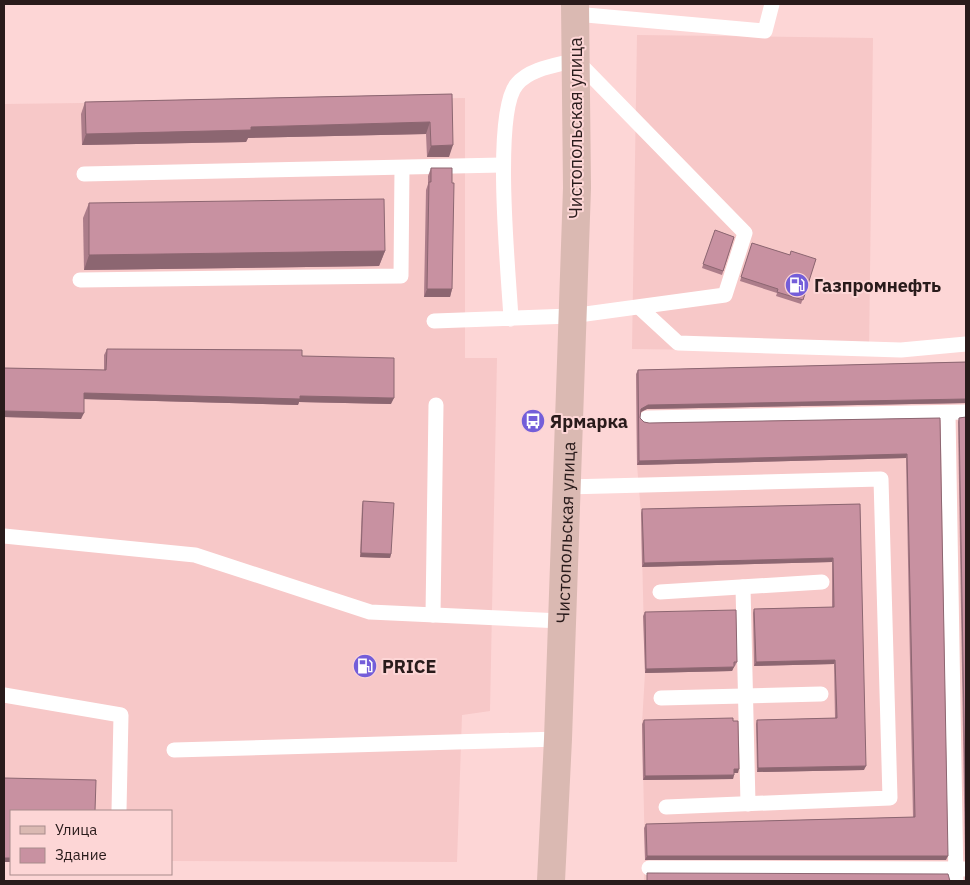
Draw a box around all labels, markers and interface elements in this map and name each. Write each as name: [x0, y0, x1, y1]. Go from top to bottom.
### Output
street label: Чистопольская улица: [564, 37, 587, 219]
fuel station icon: Газпромнефть: [784, 272, 810, 298]
place label: Газпромнефть: [814, 274, 941, 297]
bus stop icon: Ярмарка: [520, 408, 546, 434]
place label: Ярмарка: [550, 410, 628, 433]
street label: Чистопольская улица: [551, 441, 580, 624]
fuel station icon: PRICE: [352, 653, 378, 679]
place label: PRICE: [382, 655, 436, 678]
legend: [10, 810, 172, 875]
text: Улица: [55, 820, 97, 839]
text: Здание: [55, 845, 107, 864]

